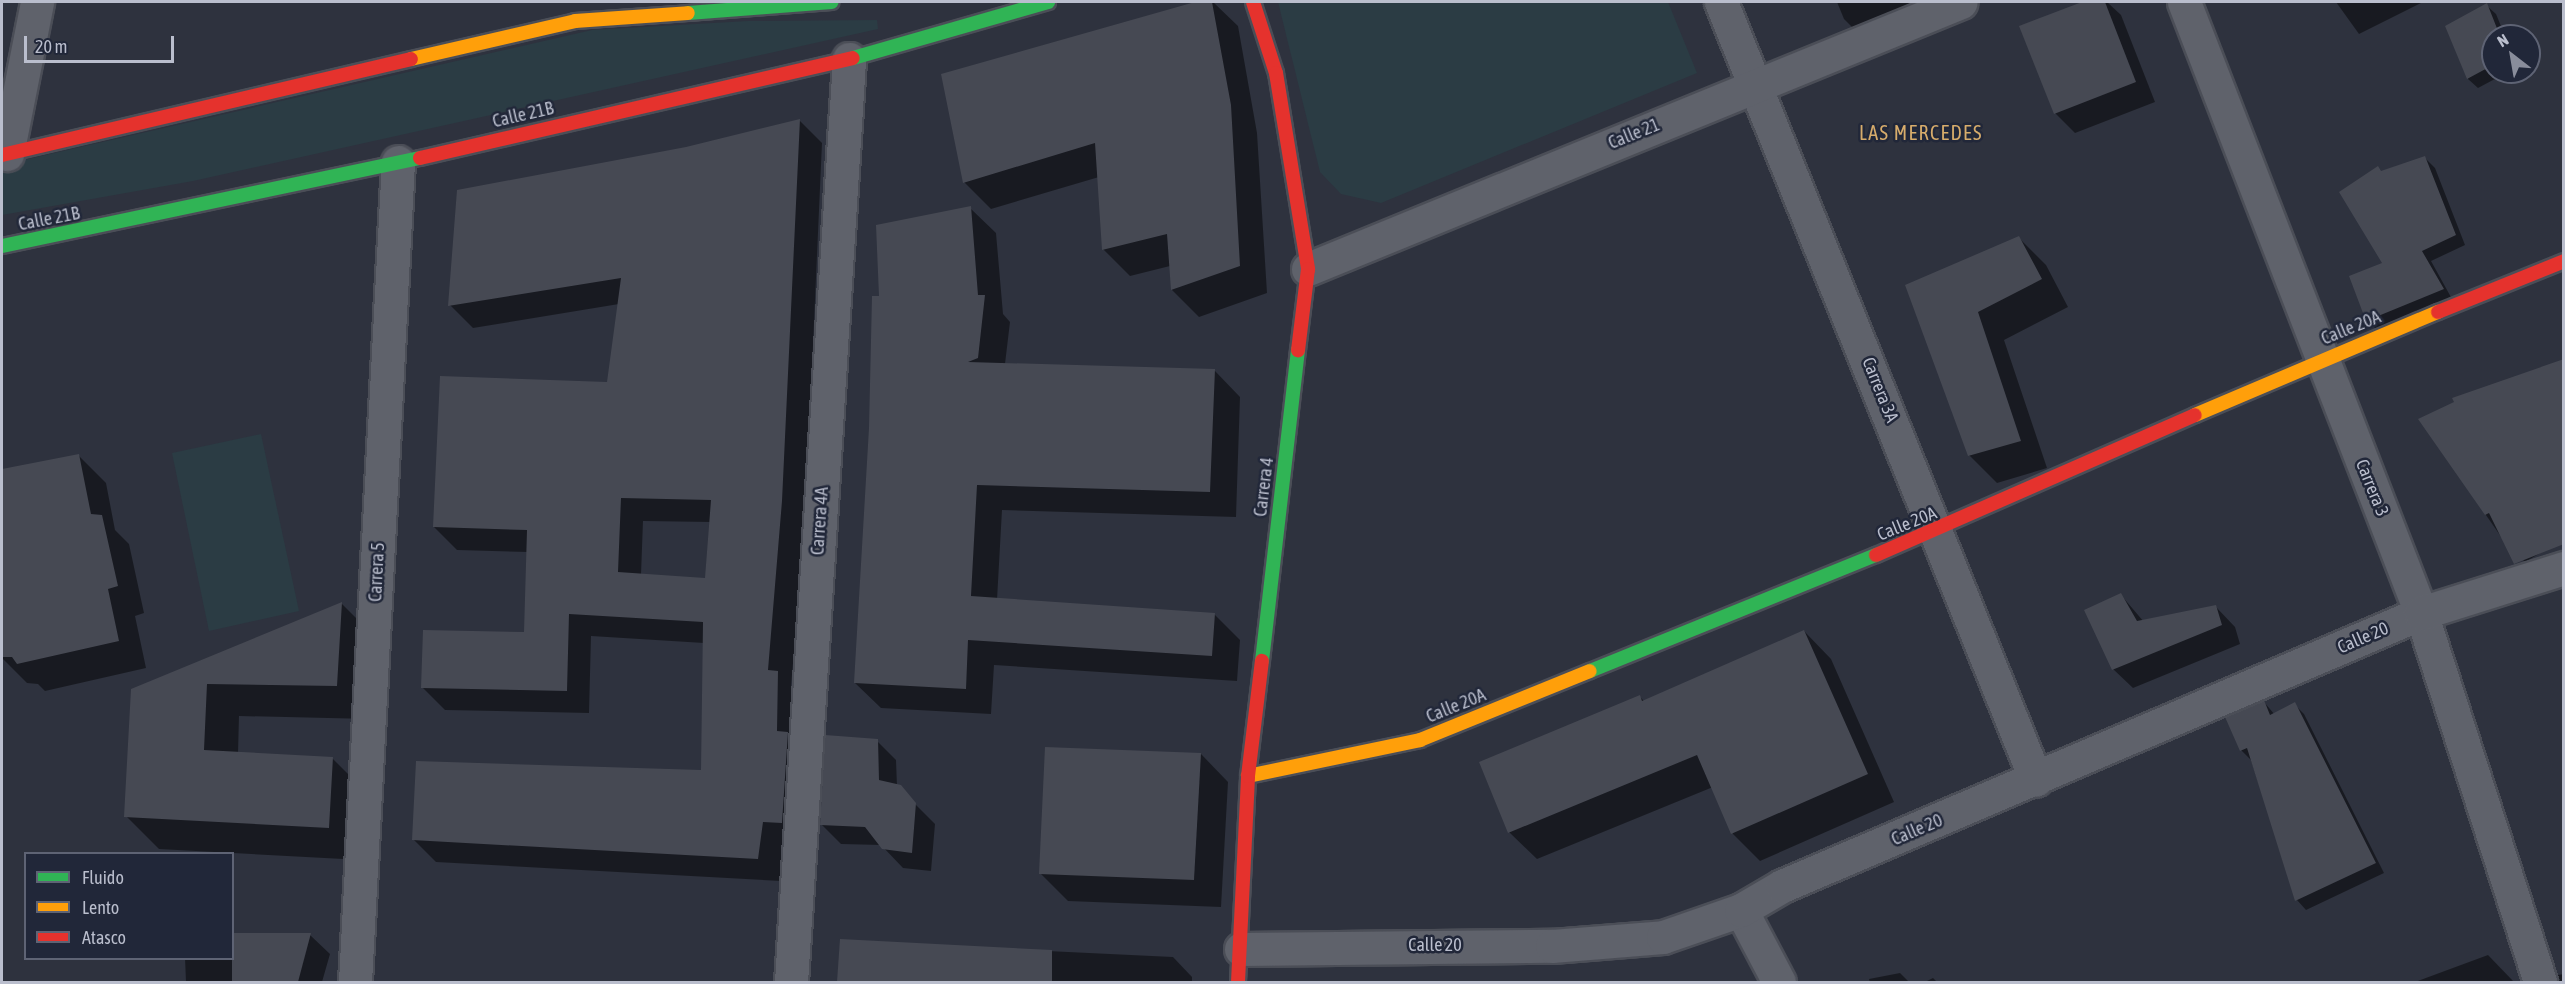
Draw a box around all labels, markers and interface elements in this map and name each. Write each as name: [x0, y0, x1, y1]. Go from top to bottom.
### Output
scale bar: [27, 24, 177, 62]
north arrow: [2481, 24, 2541, 84]
text: N: [2494, 30, 2511, 50]
text: 20 m: [35, 36, 67, 57]
street label: Calle 21B: [490, 98, 556, 132]
street label: Calle 21: [1605, 114, 1663, 154]
district label: LAS MERCEDES: [1859, 120, 1983, 144]
street label: Calle 21B: [17, 202, 81, 236]
street label: Calle 20A: [2318, 306, 2384, 350]
street label: Carrera 3A: [1857, 354, 1903, 426]
street label: Carrera 4: [1250, 456, 1278, 518]
street label: Carrera 3: [2351, 456, 2393, 520]
street label: Carrera 4A: [807, 486, 833, 556]
street label: Calle 20A: [1874, 502, 1940, 546]
street label: Carrera 5: [365, 542, 389, 602]
street label: Calle 20: [2334, 618, 2392, 658]
street label: Calle 20A: [1423, 684, 1489, 728]
street label: Calle 20: [1888, 810, 1946, 850]
legend: [24, 852, 234, 960]
text: Fluido: [82, 867, 124, 888]
text: Lento: [82, 897, 119, 918]
text: Atasco: [82, 927, 126, 948]
street label: Calle 20: [1408, 934, 1462, 956]

